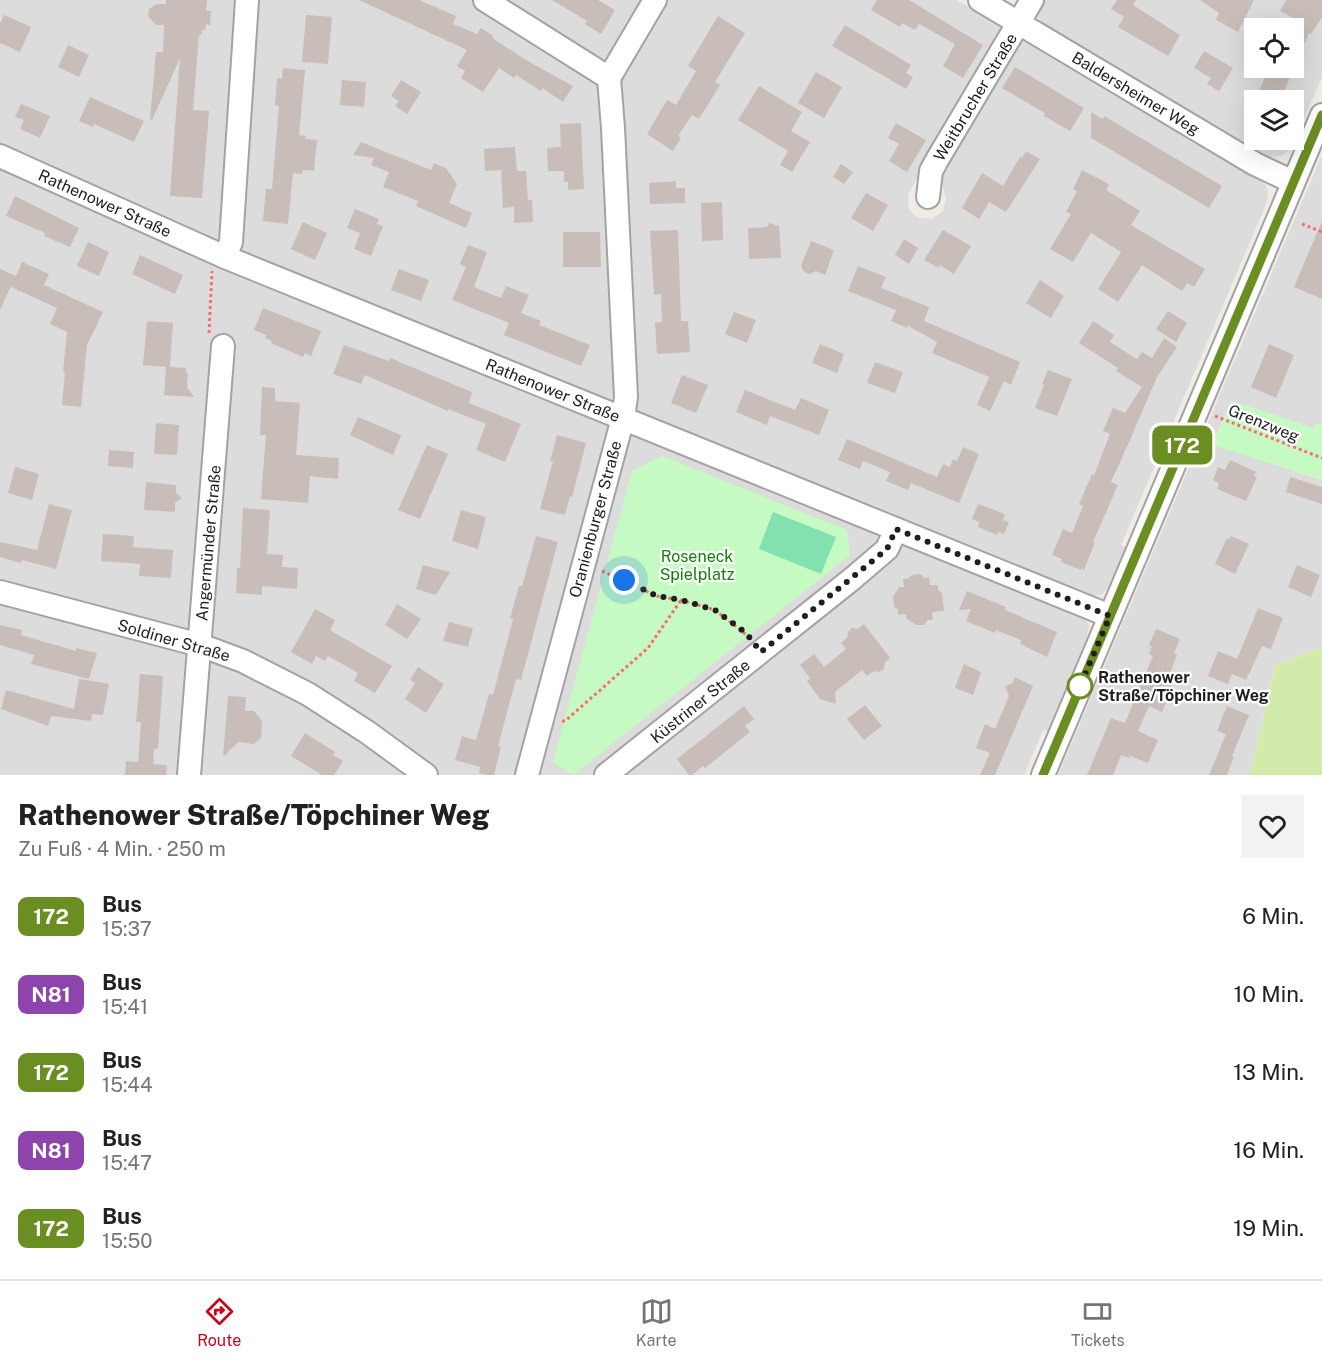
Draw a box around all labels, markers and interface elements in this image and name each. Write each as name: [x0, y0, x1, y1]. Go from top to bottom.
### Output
map controls: [1244, 18, 1304, 150]
button: locate: [1244, 18, 1304, 78]
street label: Weitbrucher Straße: [930, 30, 1021, 165]
street label: Baldersheimer Weg: [1069, 48, 1203, 139]
button: layers: [1244, 90, 1304, 150]
street label: Rathenower Straße: [35, 166, 174, 241]
street label: Rathenower Straße: [483, 355, 623, 426]
street label: Grenzweg: [1225, 401, 1302, 446]
line badge: 172: [1148, 426, 1216, 464]
text: 172: [1164, 433, 1200, 458]
street label: Oranienburger Straße: [565, 439, 626, 600]
street label: Angermünder Straße: [192, 464, 225, 622]
park label: Roseneck Spielplatz: [660, 547, 735, 584]
your location: [609, 565, 639, 595]
street label: Soldiner Straße: [115, 615, 232, 666]
street label: Küstriner Straße: [647, 655, 754, 747]
place label: Rathenower Straße/Töpchiner Weg: [1098, 668, 1269, 705]
marker: Rathenower Straße/Töpchiner Weg: [1067, 673, 1093, 699]
button: heart: [1241, 795, 1304, 858]
text: Rathenower Straße/Töpchiner Weg: [18, 798, 489, 831]
text: Zu Fuß · 4 Min. · 250 m: [18, 837, 226, 861]
text: Bus: [102, 891, 142, 917]
text: 6 Min.: [1242, 903, 1304, 929]
text: 172: [33, 904, 69, 929]
text: 15:37: [102, 917, 152, 941]
text: Bus: [102, 969, 142, 995]
text: 10 Min.: [1234, 981, 1304, 1007]
text: N81: [31, 982, 71, 1007]
text: 15:41: [102, 995, 148, 1019]
text: Bus: [102, 1047, 142, 1073]
text: 13 Min.: [1233, 1059, 1304, 1085]
text: 172: [33, 1060, 69, 1085]
text: 15:44: [102, 1073, 152, 1097]
text: Bus: [102, 1125, 142, 1151]
text: 16 Min.: [1233, 1137, 1304, 1163]
text: N81: [31, 1138, 71, 1163]
text: 15:47: [102, 1151, 152, 1175]
text: Bus: [102, 1203, 142, 1229]
text: 19 Min.: [1233, 1215, 1304, 1241]
text: 172: [33, 1216, 69, 1241]
text: 15:50: [102, 1229, 153, 1253]
tab: Route: [197, 1295, 241, 1350]
tab: Karte: [636, 1295, 677, 1350]
tab: Tickets: [1071, 1295, 1125, 1350]

